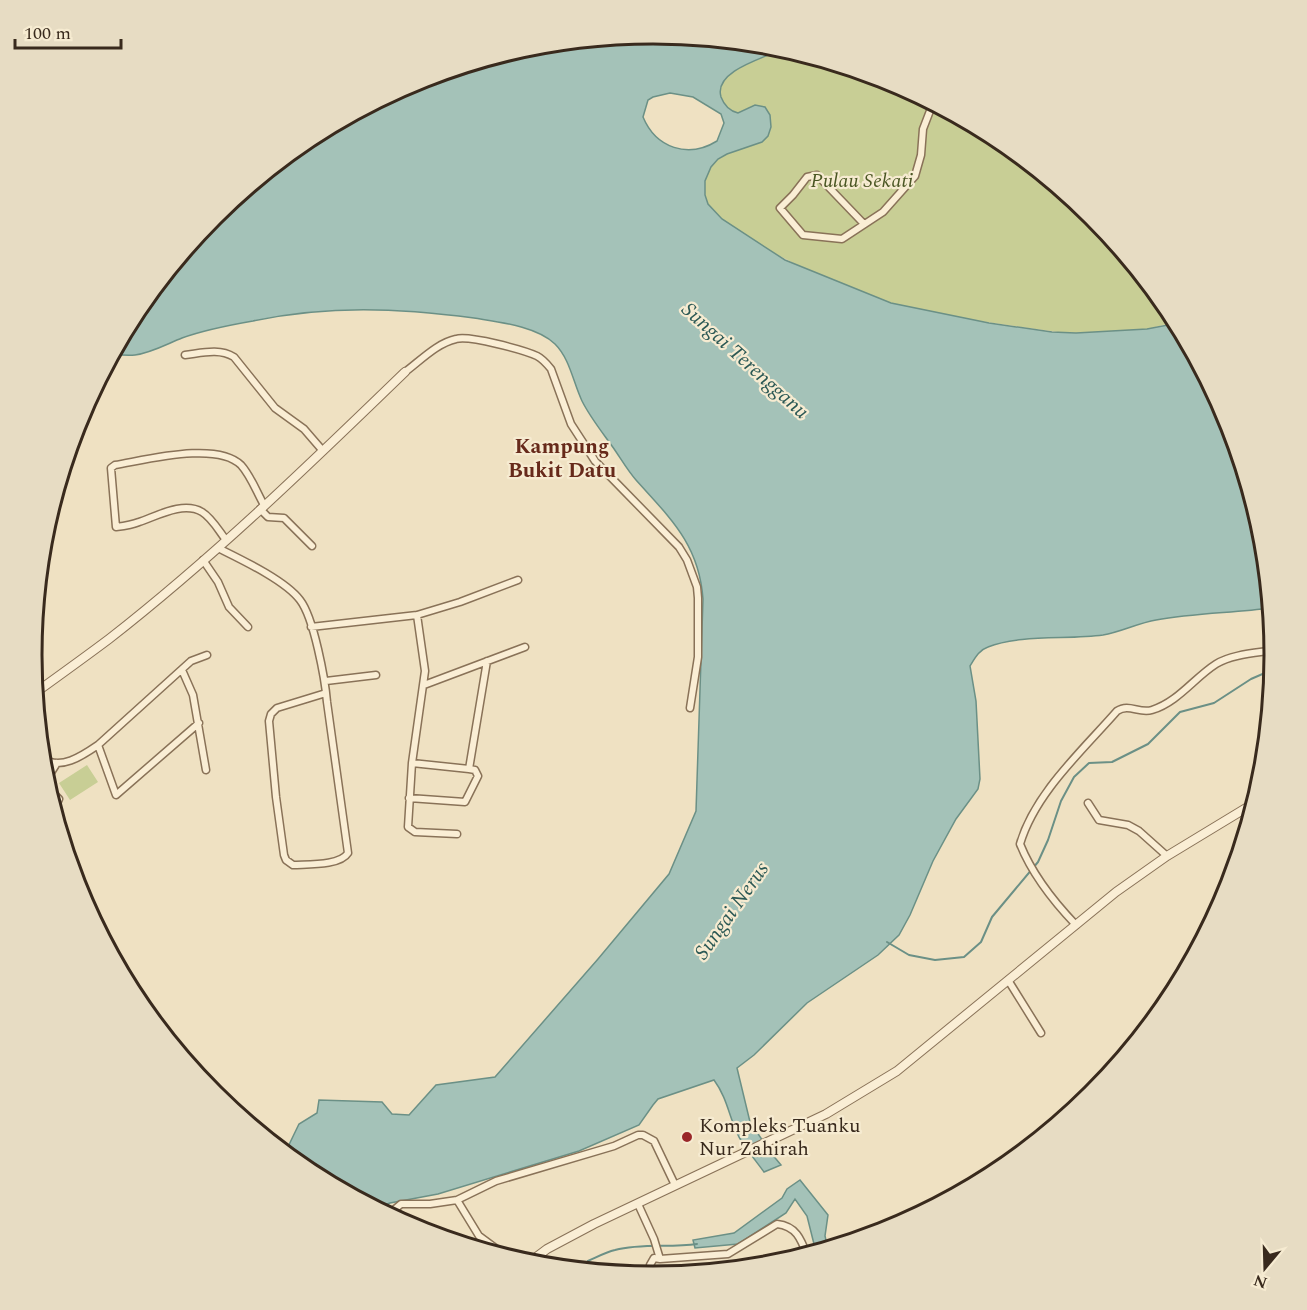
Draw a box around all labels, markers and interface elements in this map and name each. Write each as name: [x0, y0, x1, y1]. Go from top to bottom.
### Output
scale bar: [15, 12, 122, 50]
text: 100 m: [24, 20, 71, 47]
park label: Pulau Sekati: [810, 166, 914, 196]
water label: Sungai Terengganu: [674, 295, 816, 427]
district label: Kampung Bukit Datu: [508, 431, 617, 487]
water label: Sungai Nerus: [686, 855, 778, 966]
place label: Kompleks Tuanku Nur Zahirah: [699, 1111, 860, 1164]
marker: Kompleks Tuanku Nur Zahirah: [680, 1130, 694, 1144]
north arrow: [1235, 1238, 1295, 1298]
text: N: [1250, 1268, 1271, 1295]

